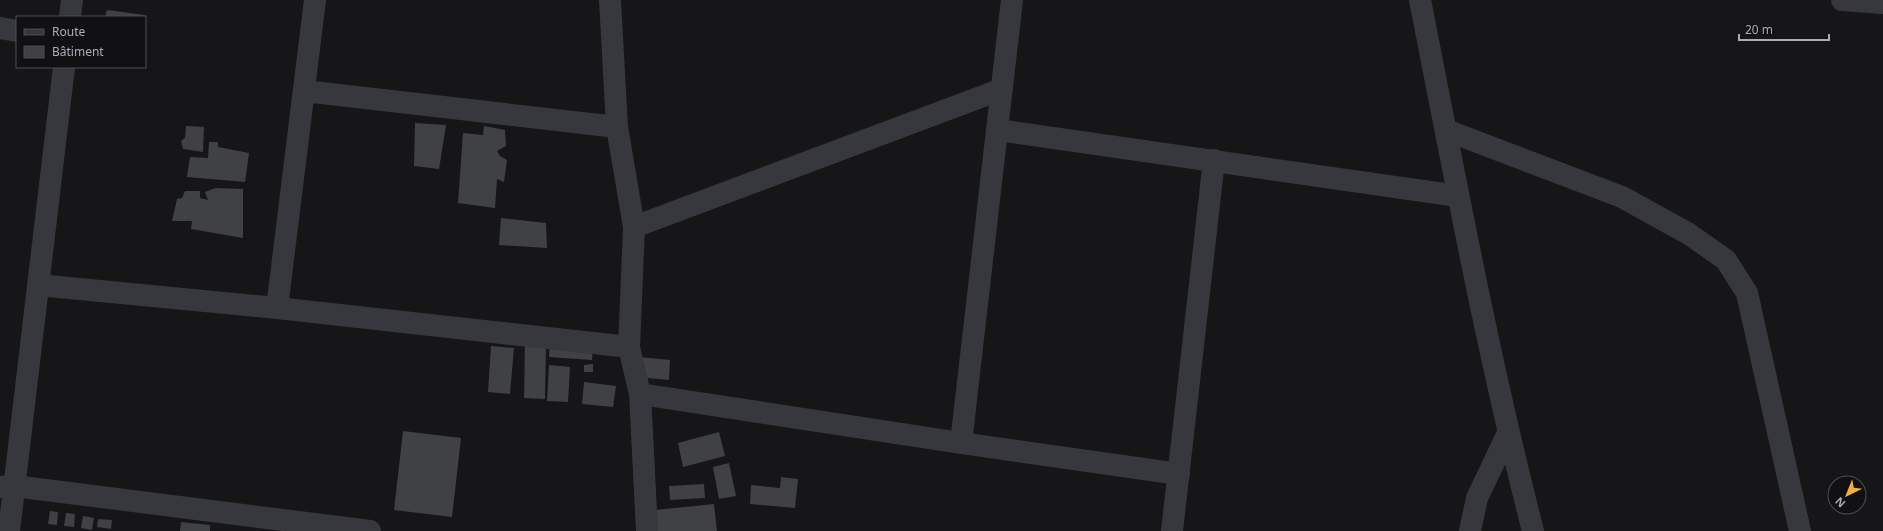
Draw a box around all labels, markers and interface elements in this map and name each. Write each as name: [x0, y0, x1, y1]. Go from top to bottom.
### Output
legend: [16, 16, 146, 68]
scale bar: [1739, 16, 1829, 42]
text: 20 m: [1745, 21, 1773, 38]
text: Route: [52, 23, 85, 40]
text: Bâtiment: [52, 43, 104, 60]
north arrow: [1827, 475, 1867, 515]
text: N: [1831, 494, 1848, 511]

